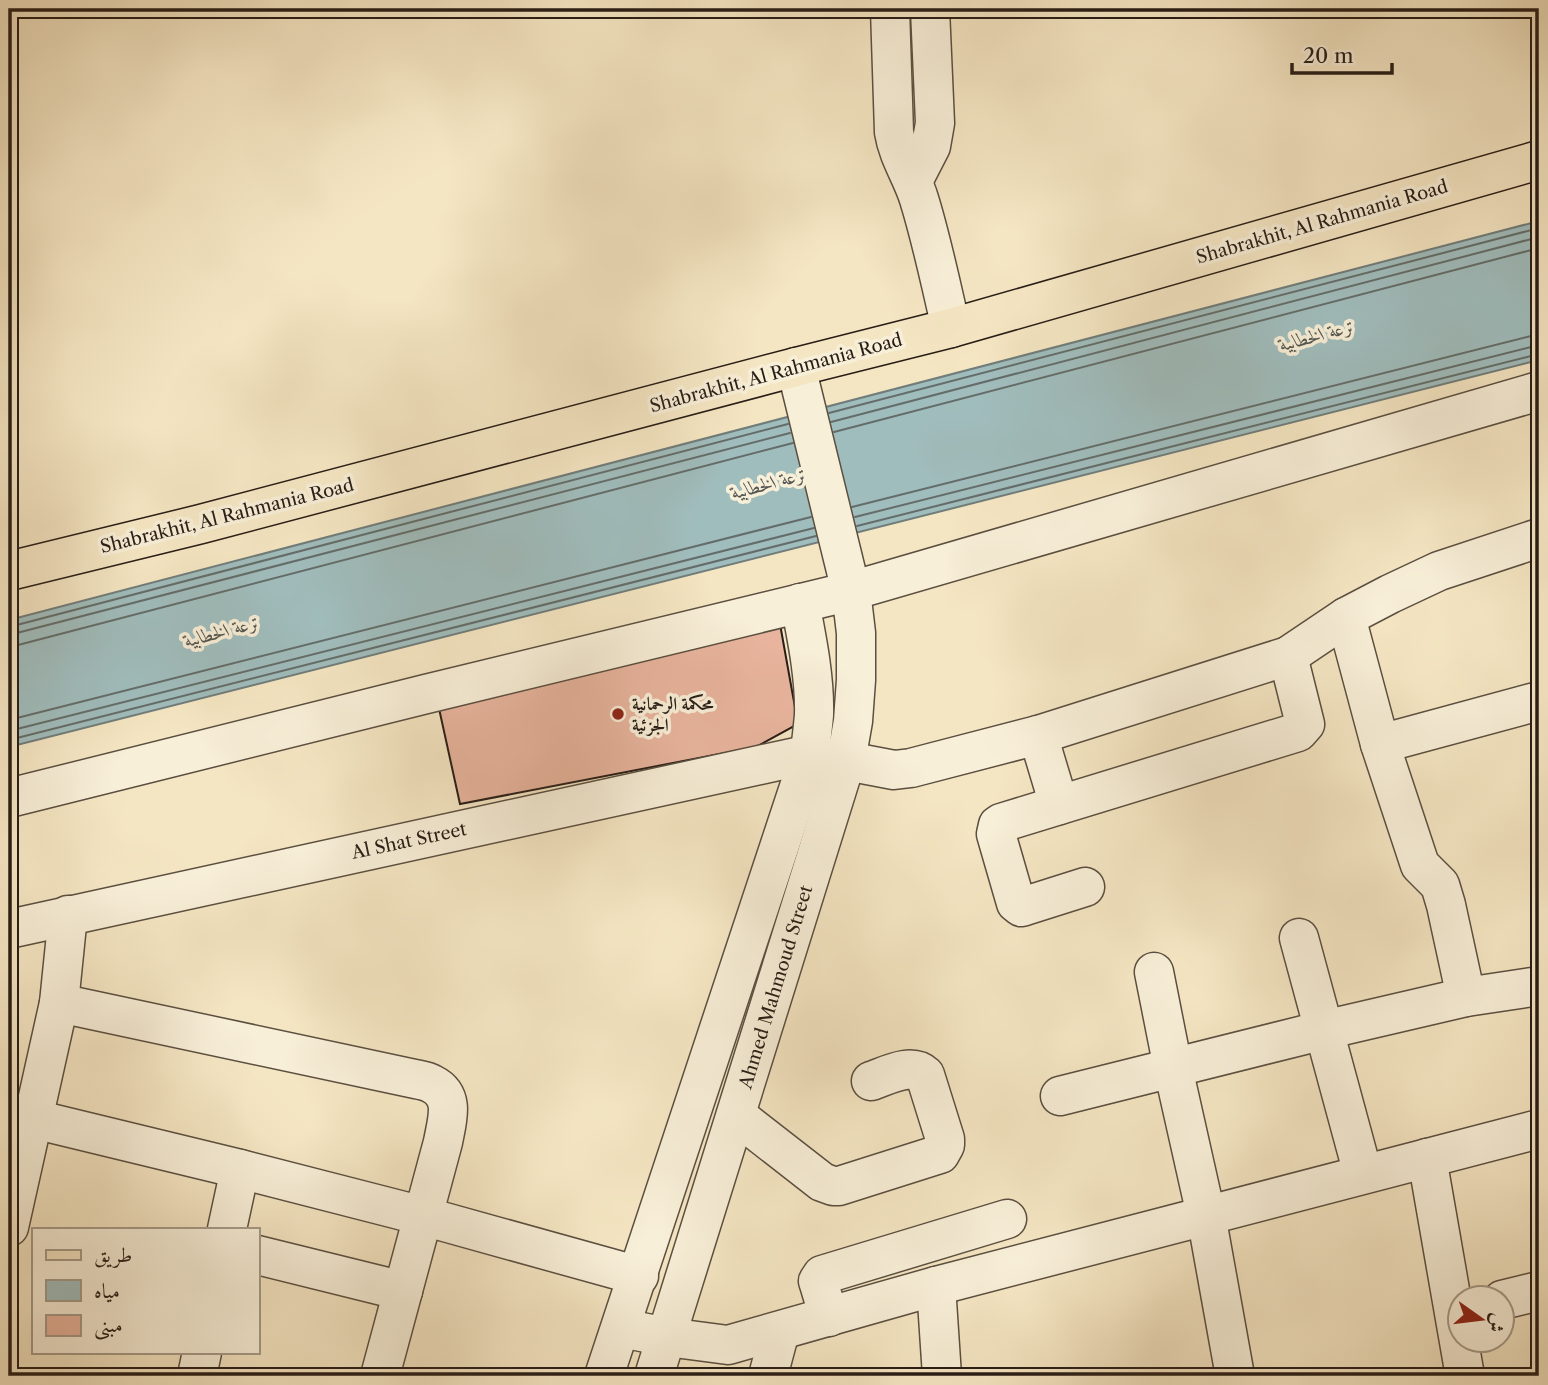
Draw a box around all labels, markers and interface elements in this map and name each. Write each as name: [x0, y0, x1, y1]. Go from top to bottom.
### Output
scale bar: [1292, 32, 1392, 76]
text: 20 m: [1303, 43, 1354, 68]
street label: Shabrakhit, Al Rahmania Road: [1194, 175, 1450, 269]
water label: ترعة الخطابية: [1275, 314, 1357, 357]
street label: Shabrakhit, Al Rahmania Road: [647, 329, 905, 417]
water label: ترعة الخطابية: [727, 462, 809, 505]
street label: Shabrakhit, Al Rahmania Road: [98, 474, 356, 558]
water label: ترعة الخطابية: [180, 610, 262, 653]
place label: محكمة الرحمانية الجزئية: [632, 693, 714, 737]
marker: محكمة الرحمانية الجزئية: [610, 706, 626, 722]
street label: Al Shat Street: [348, 818, 469, 864]
street label: Ahmed Mahmoud Street: [734, 882, 818, 1092]
legend: [32, 1228, 259, 1354]
text: طريق: [94, 1242, 132, 1268]
text: مياه: [94, 1278, 120, 1303]
north arrow: [1446, 1284, 1516, 1354]
text: ش: [1484, 1311, 1510, 1335]
text: مبنى: [94, 1312, 123, 1340]

